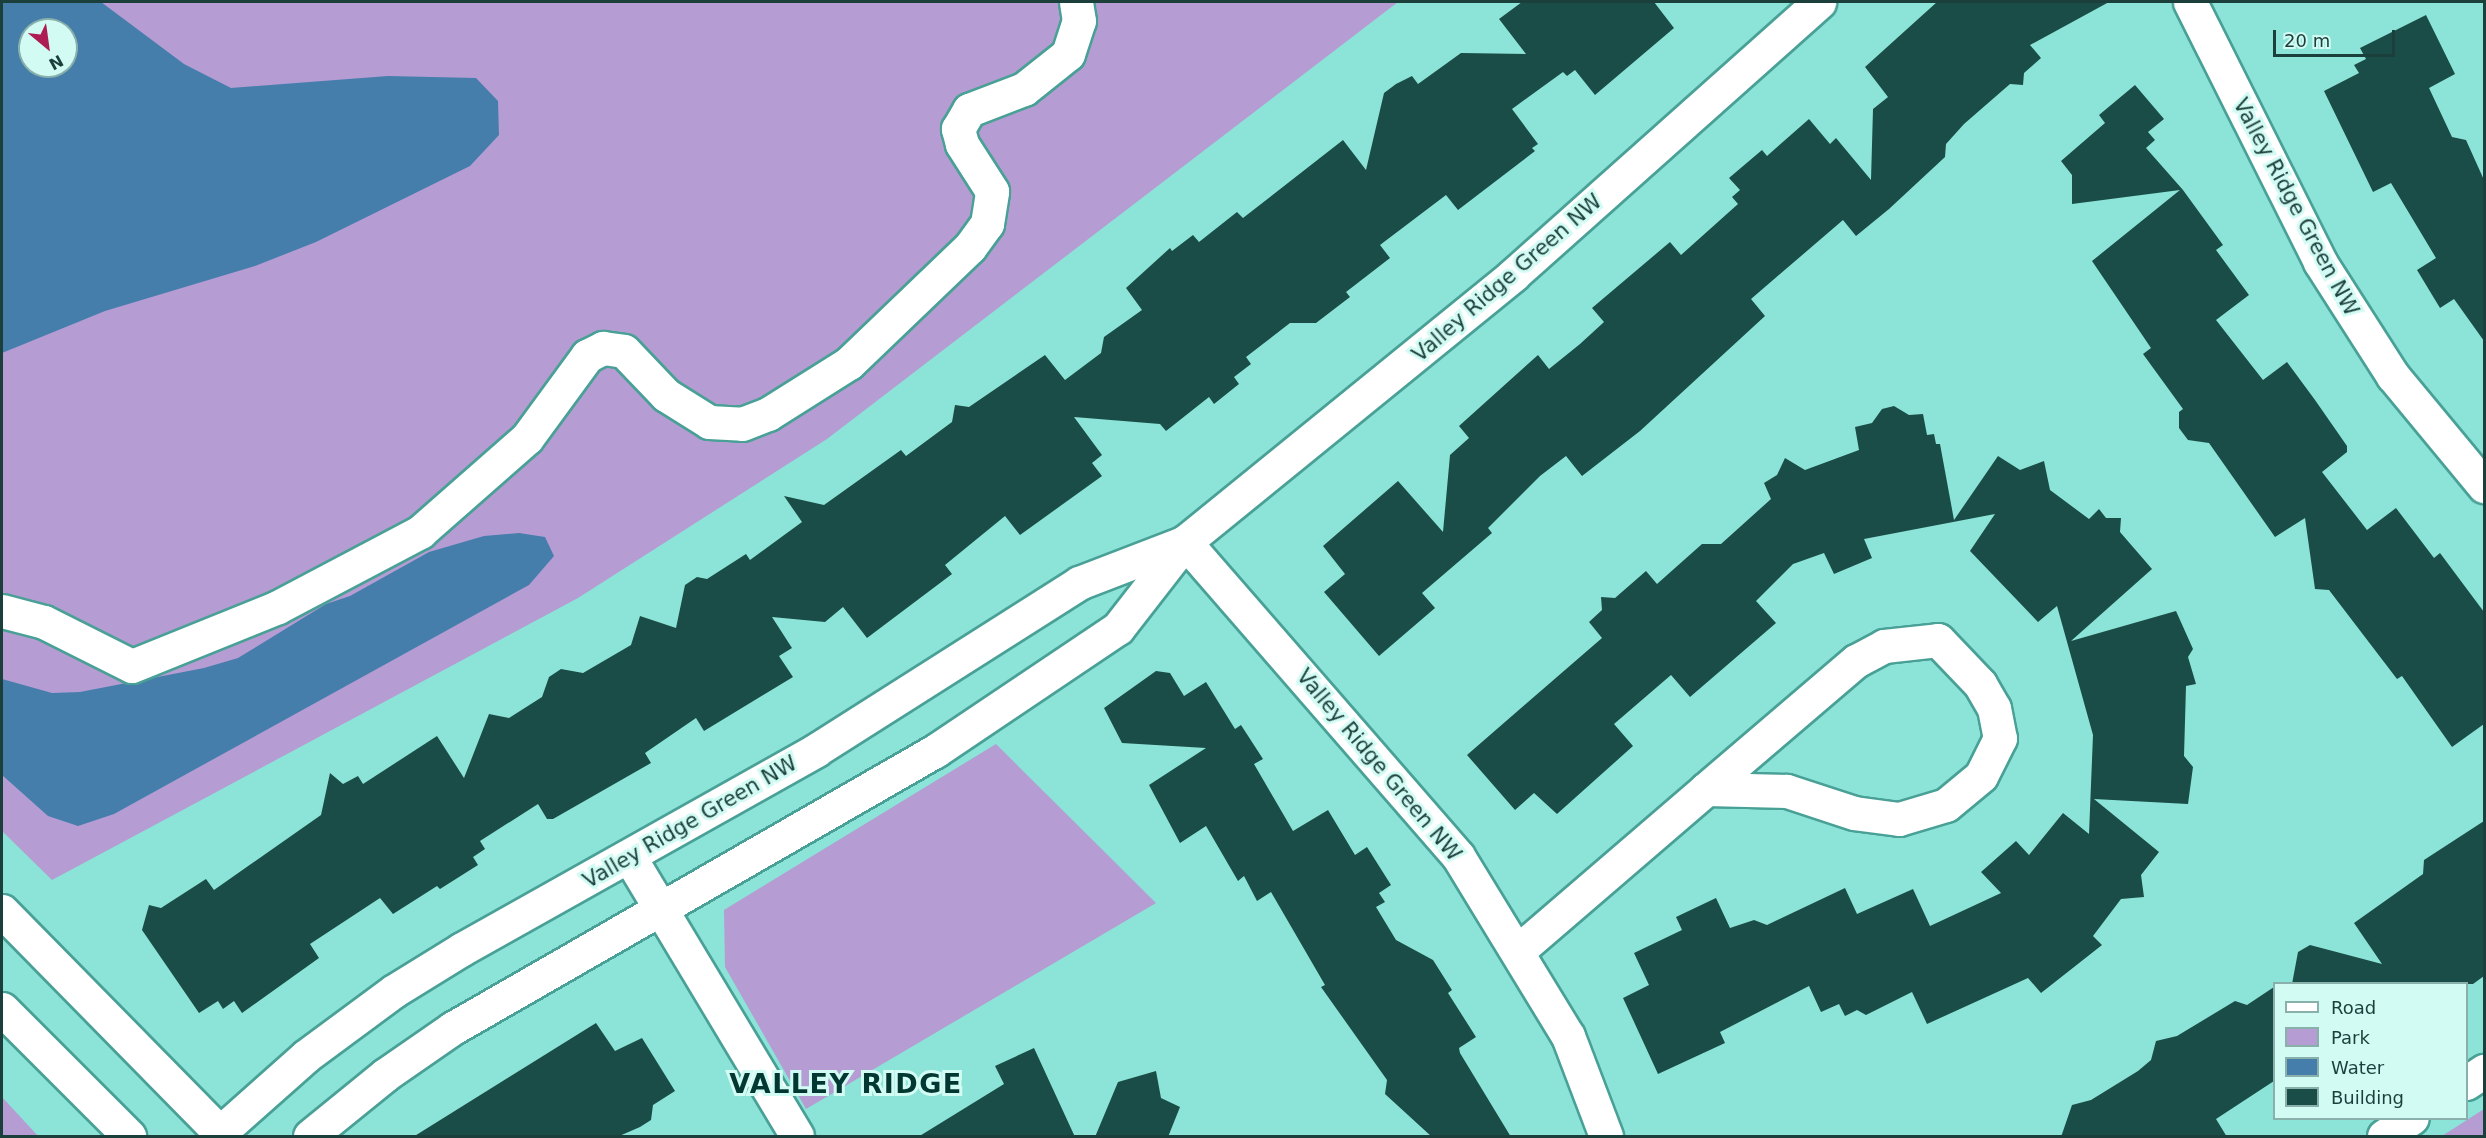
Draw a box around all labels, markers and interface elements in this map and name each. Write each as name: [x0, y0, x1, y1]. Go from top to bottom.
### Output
north arrow: [18, 18, 78, 78]
scale bar: [2276, 18, 2398, 56]
text: 20 m: [2284, 30, 2330, 51]
text: N: [46, 51, 66, 74]
street label: Valley Ridge Green NW: [2228, 94, 2364, 320]
street label: Valley Ridge Green NW: [1407, 189, 1607, 367]
street label: Valley Ridge Green NW: [1291, 664, 1467, 866]
street label: Valley Ridge Green NW: [579, 750, 801, 894]
legend: [2273, 982, 2468, 1120]
text: Road: [2331, 997, 2376, 1018]
text: Park: [2331, 1027, 2370, 1048]
text: Water: [2331, 1057, 2384, 1078]
district label: VALLEY RIDGE: [729, 1068, 963, 1100]
text: Building: [2331, 1087, 2404, 1108]

